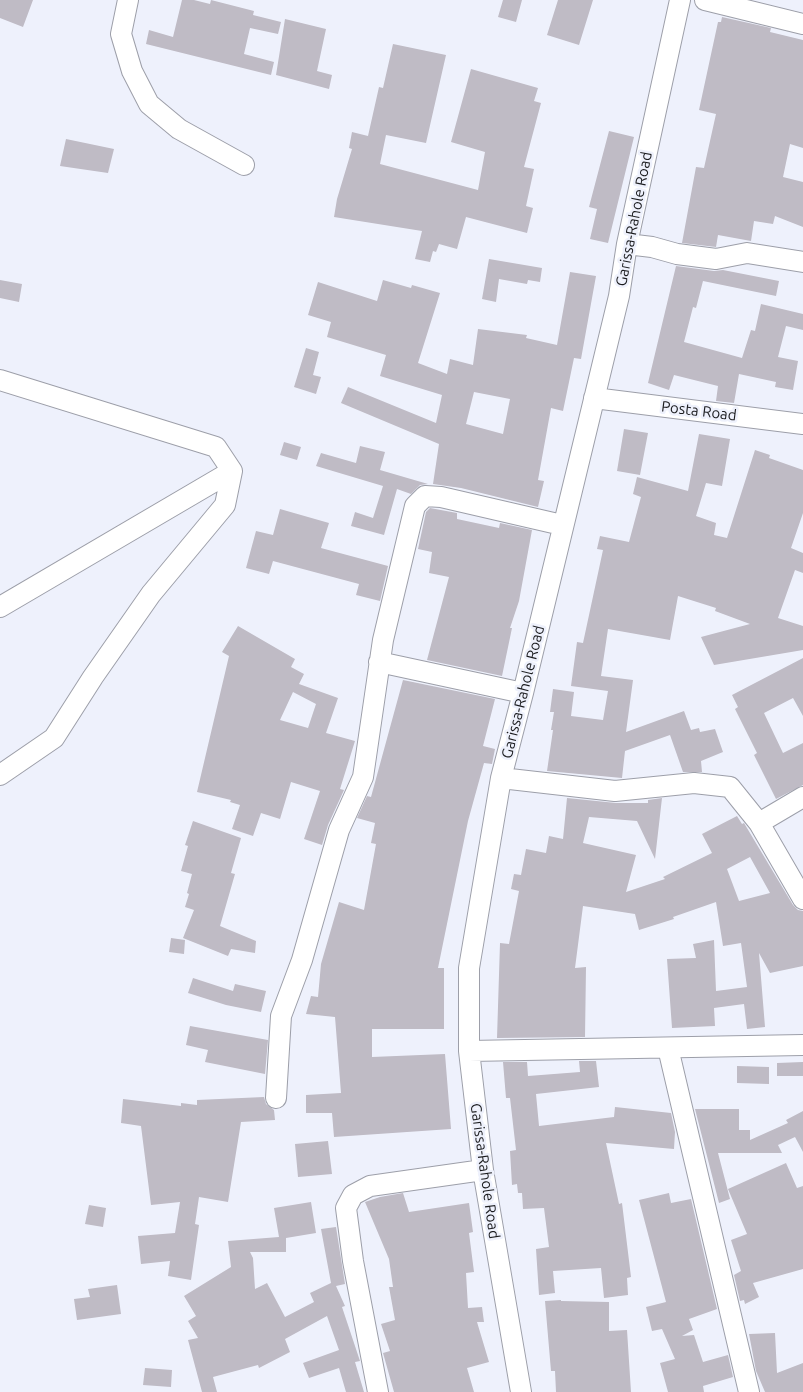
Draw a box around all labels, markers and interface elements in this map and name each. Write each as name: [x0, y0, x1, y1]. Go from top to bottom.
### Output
street label: Garissa-Rahole Road: [612, 150, 656, 288]
street label: Posta Road: [660, 397, 738, 425]
street label: Garissa-Rahole Road: [498, 624, 548, 760]
street label: Garissa-Rahole Road: [467, 1102, 503, 1240]

